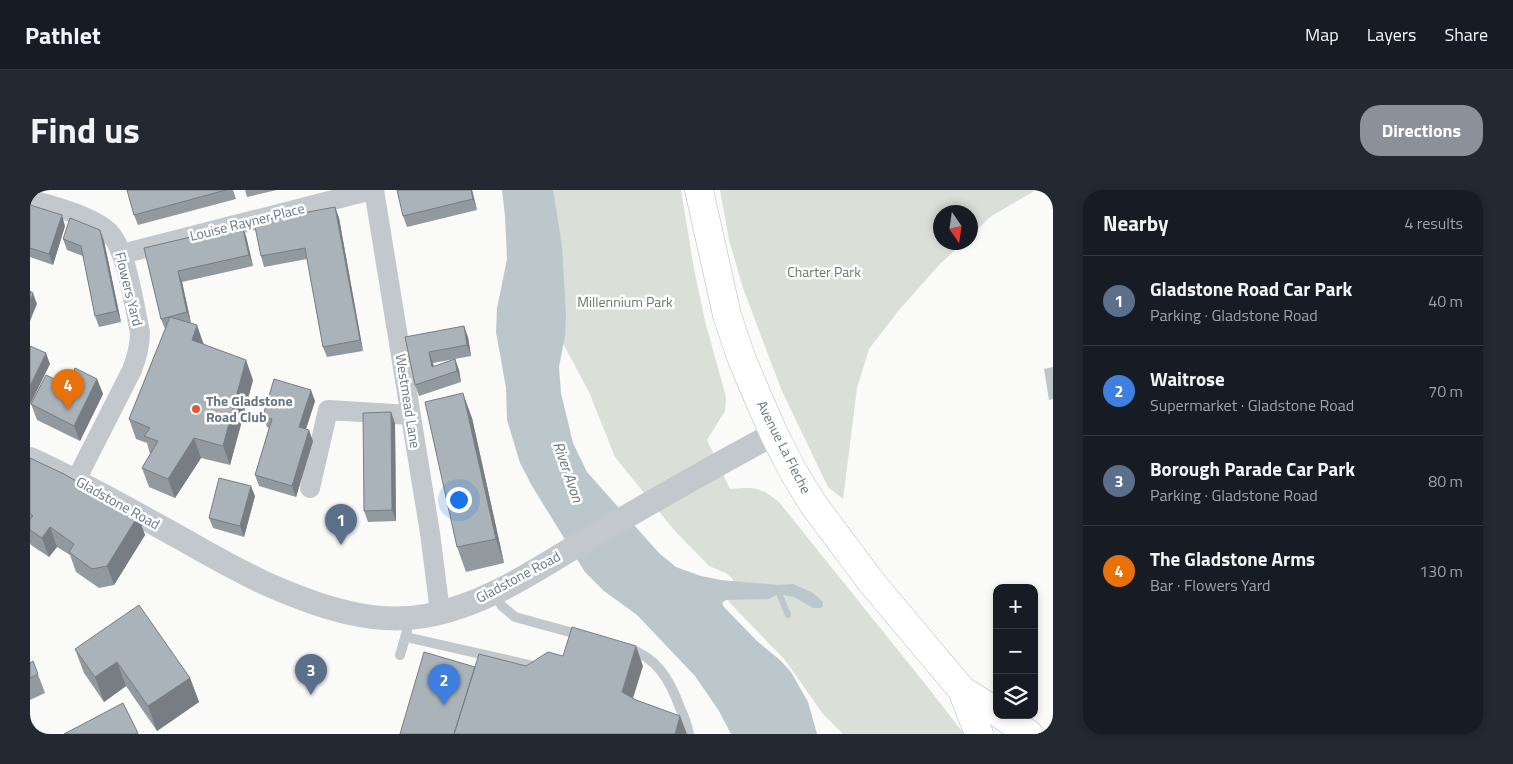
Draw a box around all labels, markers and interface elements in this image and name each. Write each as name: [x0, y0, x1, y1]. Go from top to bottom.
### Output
text: Pathlet: [25, 17, 101, 53]
text: Map: [1305, 21, 1339, 48]
text: Layers: [1367, 21, 1416, 48]
text: Share: [1444, 21, 1488, 48]
text: Find us: [30, 103, 140, 157]
button: Directions: [1360, 105, 1483, 156]
street label: Louise Rayner Place: [187, 197, 307, 246]
north arrow: [933, 205, 978, 250]
text: Nearby: [1103, 207, 1168, 239]
text: 4 results: [1404, 211, 1463, 235]
street label: Flowers Yard: [110, 250, 149, 328]
park label: Charter Park: [787, 261, 861, 282]
text: Gladstone Road Car Park: [1150, 274, 1352, 303]
text: 1: [1115, 289, 1123, 313]
text: 40 m: [1428, 289, 1463, 313]
park label: Millennium Park: [577, 291, 673, 312]
text: Parking · Gladstone Road: [1150, 303, 1318, 327]
street label: Westmead Lane: [391, 352, 426, 450]
text: Waitrose: [1150, 364, 1225, 393]
pin: 4: [52, 369, 84, 410]
text: 2: [1115, 379, 1123, 403]
text: 70 m: [1428, 379, 1463, 403]
place label: The Gladstone Road Club: [206, 390, 293, 427]
text: Supermarket · Gladstone Road: [1150, 393, 1354, 417]
street label: Avenue La Fleche: [752, 397, 817, 497]
marker: The Gladstone Road Club: [190, 403, 202, 415]
water label: River Avon: [547, 438, 590, 506]
text: Borough Parade Car Park: [1150, 454, 1355, 483]
text: 3: [1115, 469, 1123, 493]
text: 80 m: [1428, 469, 1463, 493]
street label: Gladstone Road: [72, 471, 164, 534]
text: Parking · Gladstone Road: [1150, 483, 1318, 507]
your location: [446, 487, 472, 513]
pin: 1: [325, 504, 357, 545]
text: The Gladstone Arms: [1150, 544, 1315, 573]
street label: Gladstone Road: [472, 545, 564, 608]
text: 4: [1115, 559, 1123, 583]
text: 130 m: [1419, 559, 1463, 583]
text: Bar · Flowers Yard: [1150, 573, 1270, 597]
map controls: [993, 584, 1038, 719]
button: +: [993, 584, 1038, 629]
button: −: [993, 629, 1038, 674]
pin: 3: [295, 654, 327, 695]
pin: 2: [428, 664, 460, 705]
button: layers: [993, 674, 1038, 719]

